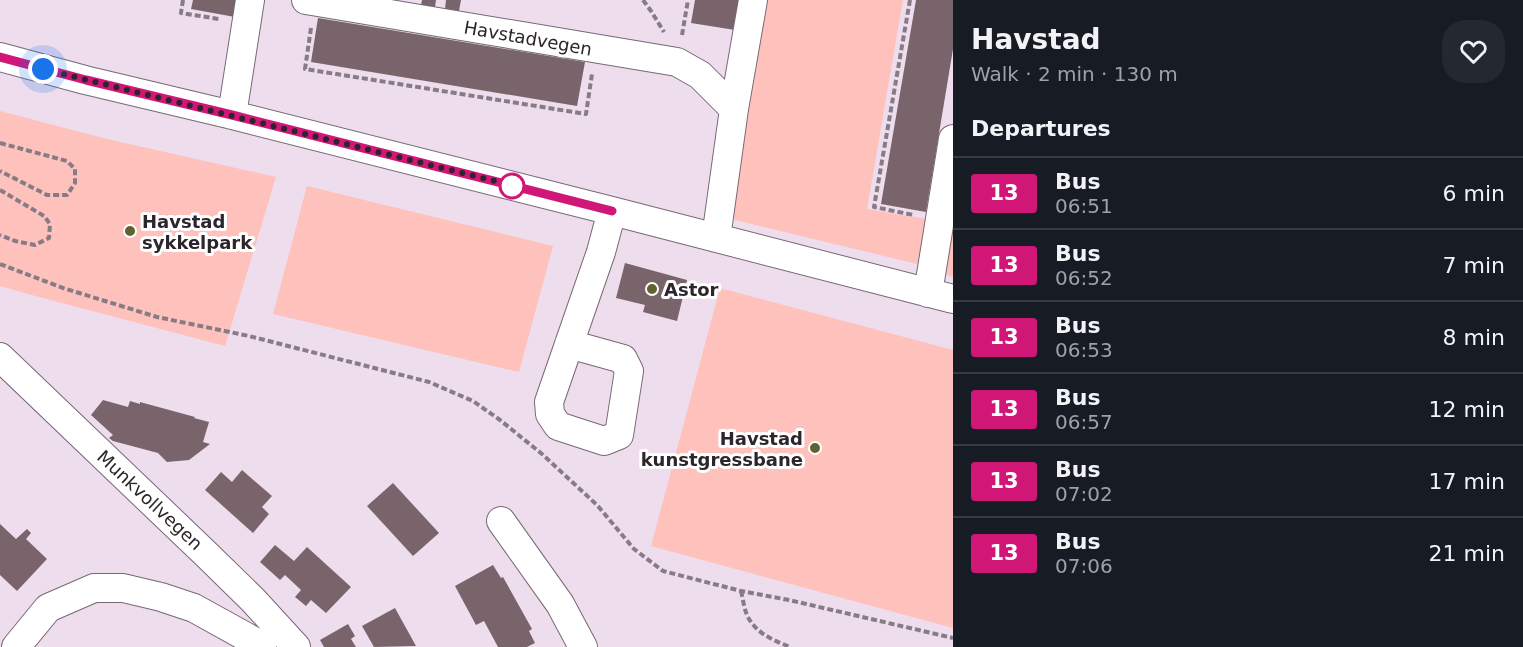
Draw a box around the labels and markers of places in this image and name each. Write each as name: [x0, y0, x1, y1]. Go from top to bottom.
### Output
unlabelled marker: [499, 173, 525, 199]
place label: Havstad sykkelpark: [142, 211, 253, 253]
marker: Havstad sykkelpark: [123, 224, 137, 238]
place label: Astor: [664, 279, 719, 300]
marker: Astor: [645, 282, 659, 296]
place label: Havstad kunstgressbane: [641, 428, 803, 470]
marker: Havstad kunstgressbane: [808, 441, 822, 455]

